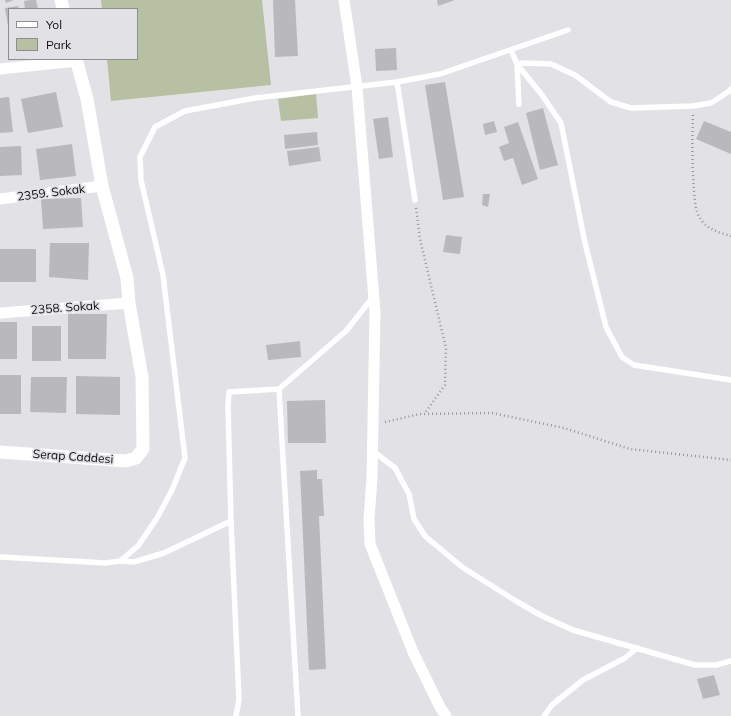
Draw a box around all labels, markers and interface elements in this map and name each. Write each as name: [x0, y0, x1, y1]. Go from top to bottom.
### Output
legend: [8, 8, 138, 60]
text: Yol: [46, 17, 62, 32]
text: Park: [46, 37, 71, 52]
street label: 2359. Sokak: [16, 182, 86, 204]
street label: 2358. Sokak: [30, 298, 100, 318]
street label: Serap Caddesi: [32, 447, 114, 467]

